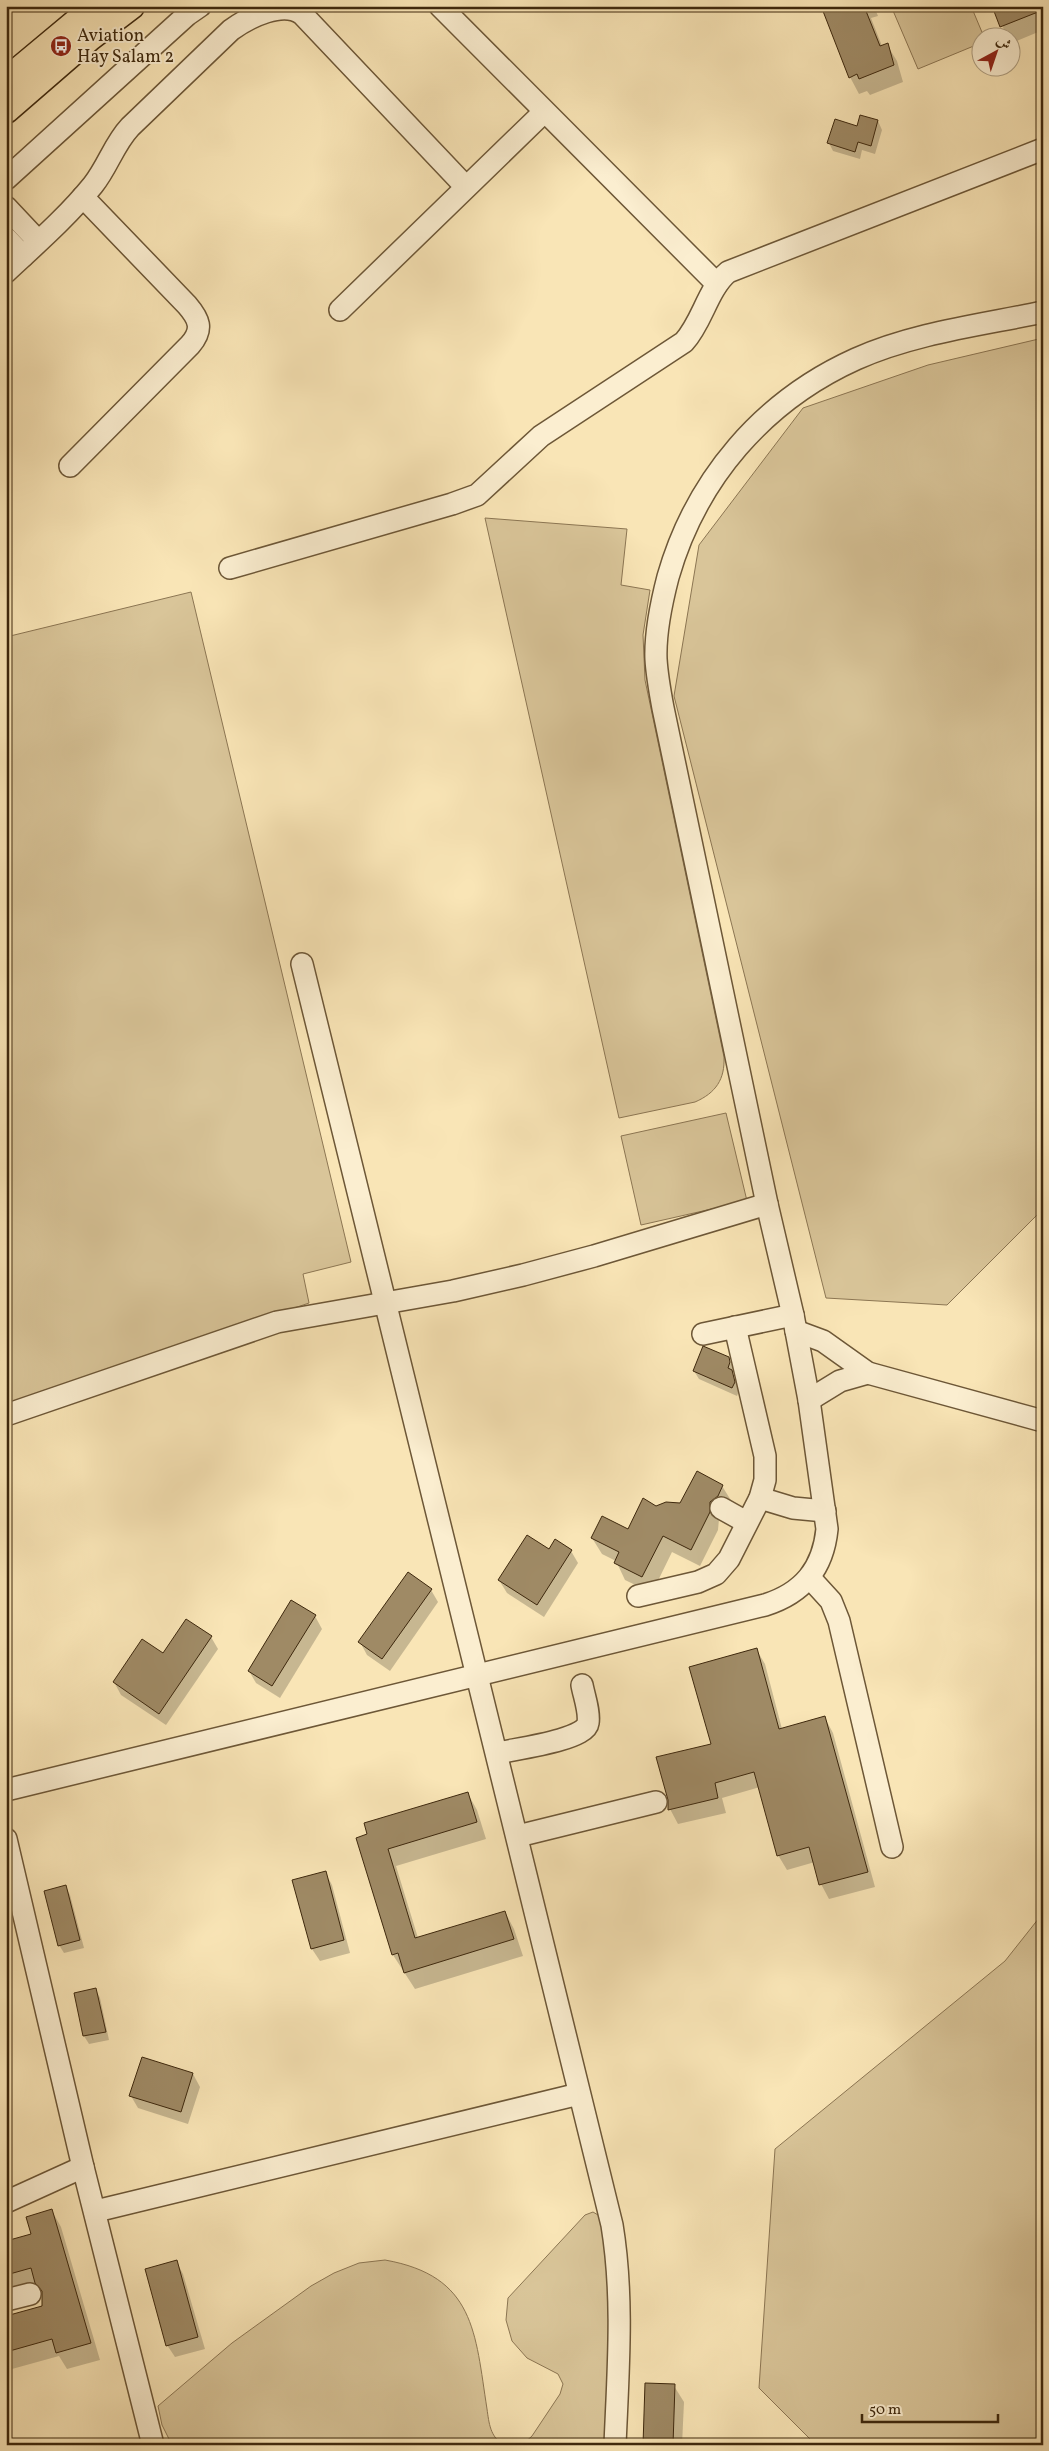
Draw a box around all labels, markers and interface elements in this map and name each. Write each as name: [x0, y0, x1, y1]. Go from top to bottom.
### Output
place label: Aviation Hay Salam 2: [77, 24, 174, 70]
north arrow: [972, 28, 1022, 78]
text: ش: [992, 31, 1015, 55]
bus stop icon: Aviation Hay Salam 2: [49, 34, 73, 58]
scale bar: [862, 2391, 998, 2423]
text: 50 m: [869, 2400, 901, 2421]

